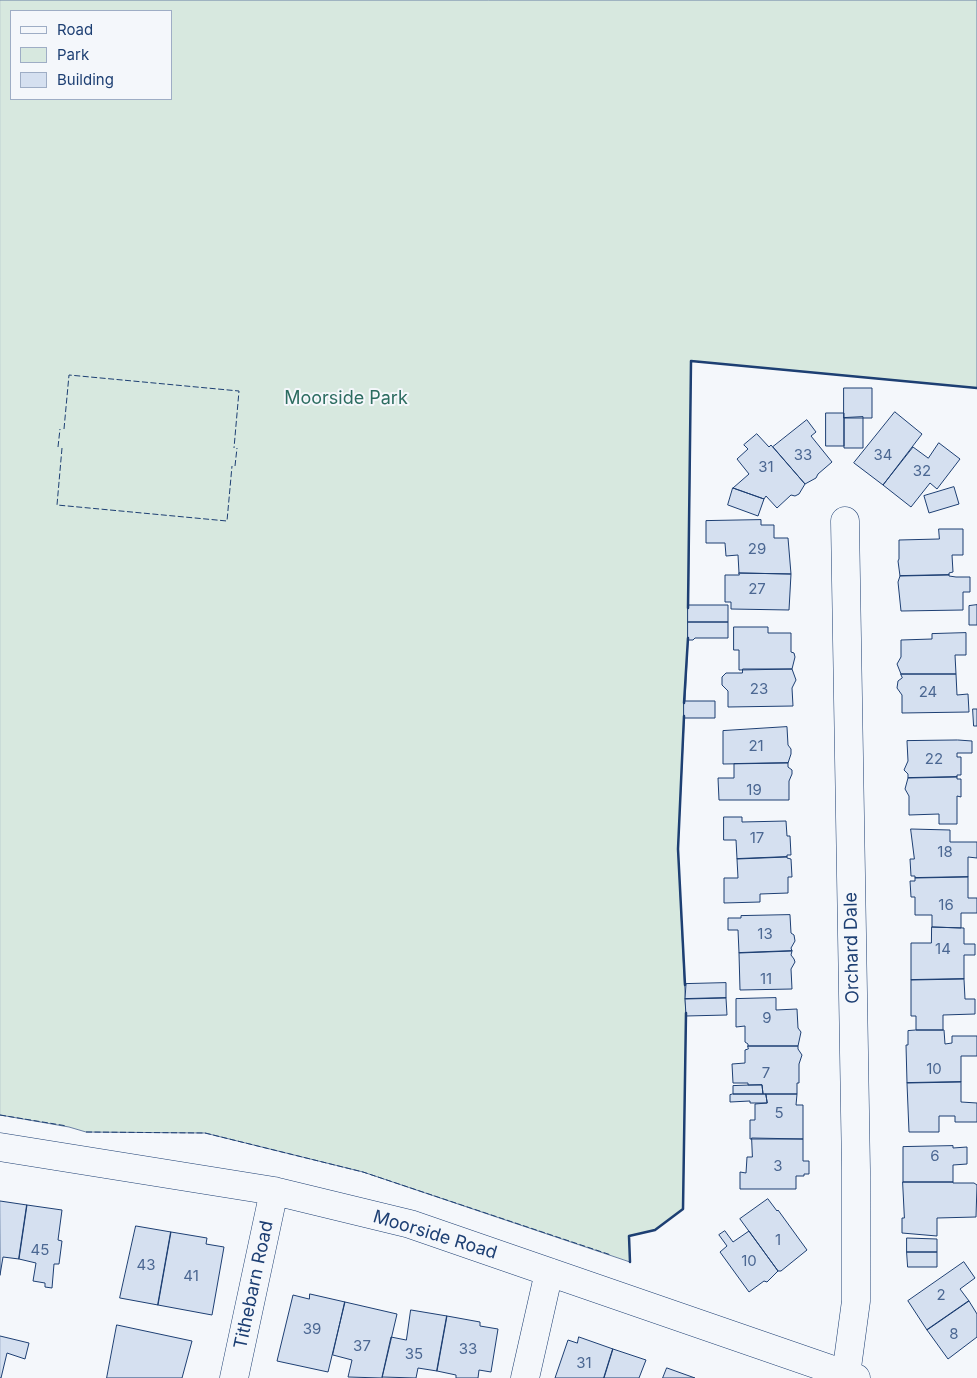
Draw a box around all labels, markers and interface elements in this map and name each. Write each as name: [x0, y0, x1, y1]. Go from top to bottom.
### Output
legend: [10, 10, 172, 100]
text: Road: [57, 20, 93, 39]
text: Park: [57, 45, 89, 64]
text: Building: [57, 70, 114, 89]
park label: Moorside Park: [284, 388, 408, 410]
house number: 33: [794, 446, 812, 464]
house number: 34: [874, 446, 892, 464]
house number: 31: [758, 458, 774, 476]
house number: 32: [913, 462, 931, 480]
house number: 29: [748, 540, 766, 558]
house number: 27: [748, 580, 766, 598]
house number: 23: [750, 680, 768, 698]
house number: 24: [919, 683, 937, 701]
house number: 21: [748, 737, 764, 755]
house number: 22: [925, 750, 943, 768]
house number: 19: [746, 781, 762, 799]
house number: 17: [750, 829, 764, 847]
house number: 18: [937, 843, 953, 861]
street label: Orchard Dale: [840, 892, 864, 1004]
house number: 16: [938, 896, 954, 914]
house number: 13: [757, 925, 773, 943]
house number: 14: [935, 940, 951, 958]
house number: 11: [760, 970, 772, 988]
house number: 9: [762, 1009, 772, 1027]
house number: 10: [926, 1060, 942, 1078]
house number: 7: [762, 1064, 770, 1082]
house number: 5: [774, 1104, 784, 1122]
house number: 6: [930, 1147, 940, 1165]
house number: 3: [773, 1157, 783, 1175]
street label: Moorside Road: [370, 1206, 500, 1264]
street label: Tithebarn Road: [230, 1219, 278, 1351]
house number: 1: [775, 1231, 781, 1249]
house number: 45: [31, 1241, 49, 1259]
house number: 10: [741, 1252, 757, 1270]
house number: 43: [137, 1256, 155, 1274]
house number: 41: [183, 1267, 199, 1285]
house number: 2: [936, 1286, 946, 1304]
house number: 39: [303, 1320, 321, 1338]
house number: 8: [949, 1325, 959, 1343]
house number: 37: [353, 1337, 371, 1355]
house number: 33: [459, 1340, 477, 1358]
house number: 35: [405, 1345, 423, 1363]
house number: 31: [576, 1354, 592, 1372]

